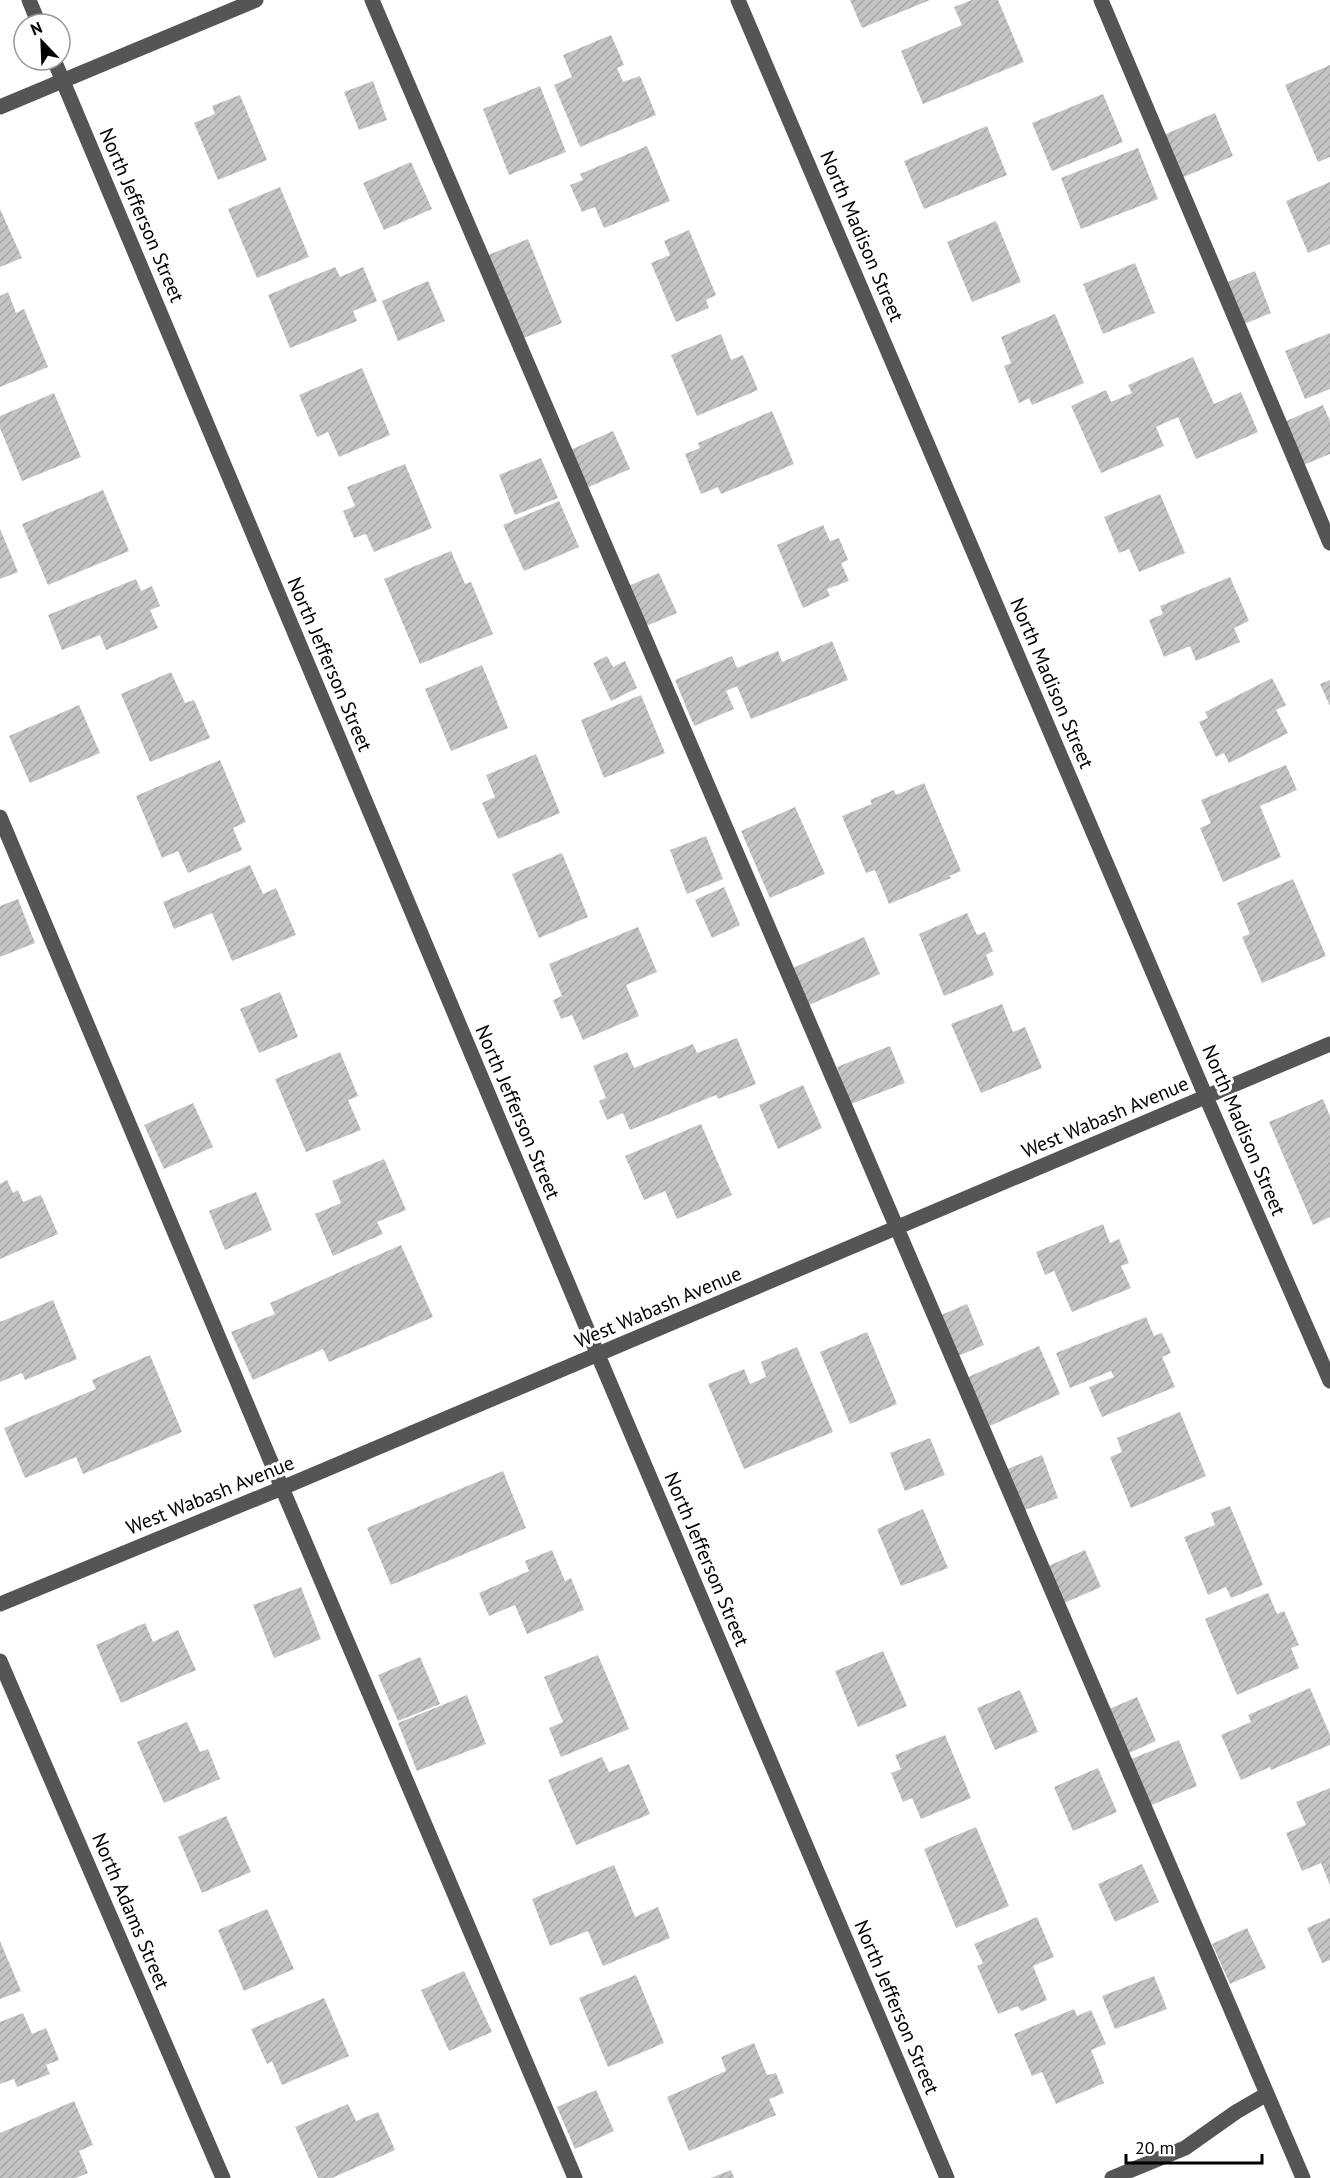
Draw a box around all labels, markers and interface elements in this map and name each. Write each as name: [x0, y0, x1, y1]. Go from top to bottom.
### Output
north arrow: [12, 12, 72, 72]
text: N: [27, 17, 45, 39]
street label: North Jefferson Street: [94, 124, 191, 306]
street label: North Madison Street: [814, 147, 910, 326]
street label: North Jefferson Street: [282, 573, 379, 755]
street label: North Madison Street: [1004, 594, 1100, 773]
street label: North Jefferson Street: [470, 1021, 567, 1203]
street label: North Madison Street: [1196, 1041, 1292, 1220]
street label: West Wabash Avenue: [1018, 1070, 1192, 1164]
street label: West Wabash Avenue: [571, 1260, 745, 1354]
street label: West Wabash Avenue: [122, 1449, 298, 1541]
street label: North Jefferson Street: [659, 1468, 756, 1650]
street label: North Adams Street: [86, 1829, 176, 1993]
street label: North Jefferson Street: [849, 1916, 946, 2098]
scale bar: [1126, 2127, 1262, 2165]
text: 20 m: [1135, 2136, 1174, 2159]

